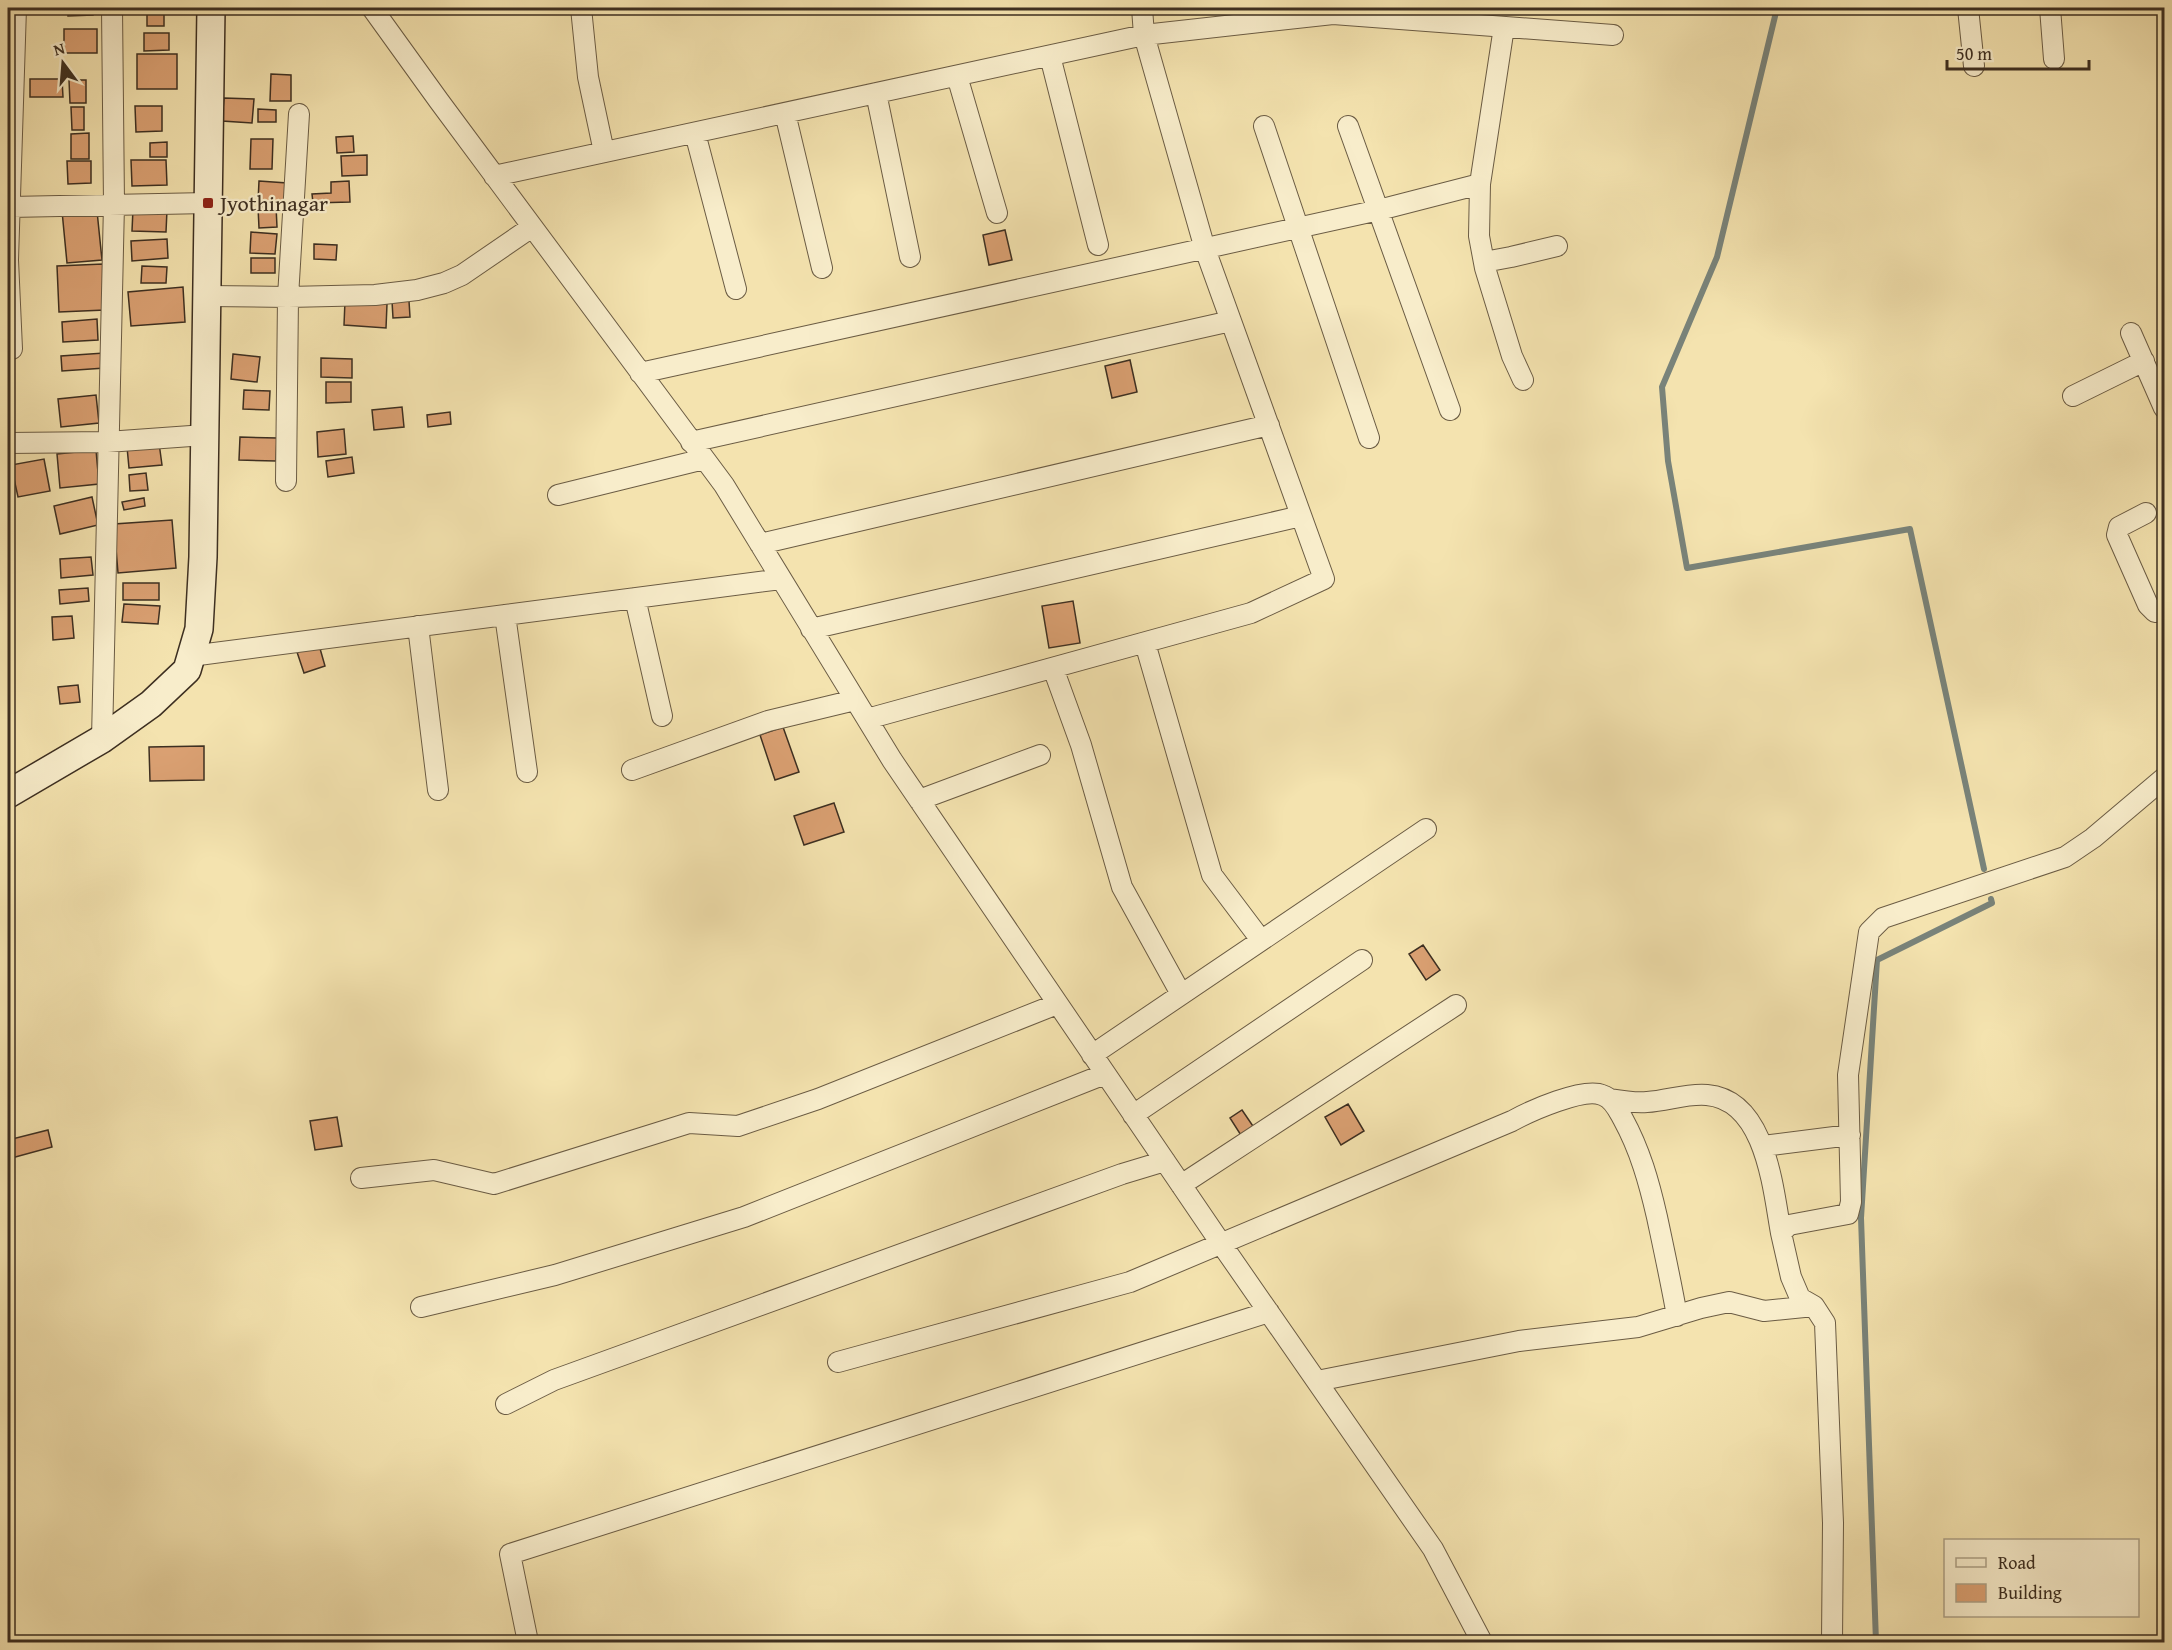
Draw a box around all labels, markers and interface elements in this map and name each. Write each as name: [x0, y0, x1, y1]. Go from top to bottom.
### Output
north arrow: [33, 33, 93, 93]
scale bar: [1947, 33, 2090, 71]
text: N: [50, 35, 68, 62]
text: 50 m: [1956, 40, 1992, 67]
place label: Jyothinagar: [217, 187, 328, 219]
marker: Jyothinagar: [201, 196, 215, 210]
legend: [1944, 1539, 2139, 1617]
text: Road: [1998, 1549, 2036, 1576]
text: Building: [1998, 1579, 2062, 1606]

